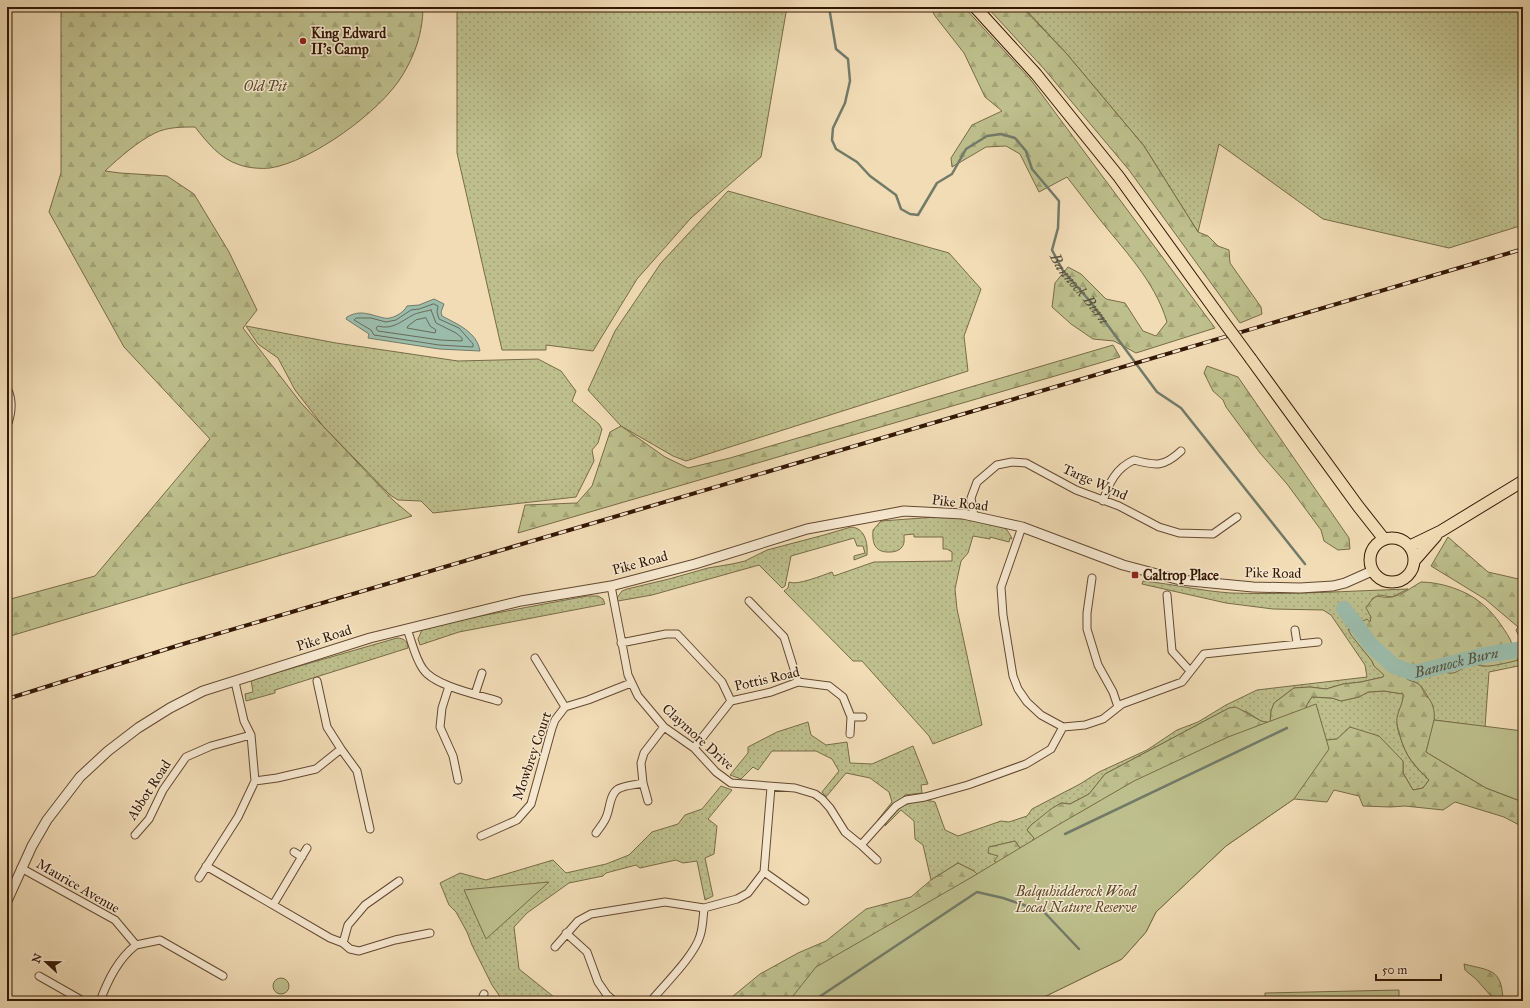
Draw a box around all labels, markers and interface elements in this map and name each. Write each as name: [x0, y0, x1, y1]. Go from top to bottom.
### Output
place label: King Edward II's Camp: [311, 25, 387, 59]
marker: King Edward II's Camp: [298, 36, 308, 46]
park label: Old Pit: [244, 78, 288, 95]
water label: Bannock Burn: [1046, 249, 1113, 328]
street label: Targe Wynd: [1060, 460, 1130, 504]
street label: Pike Road: [931, 491, 989, 515]
street label: Pike Road: [610, 547, 670, 579]
street label: Pike Road: [1244, 564, 1302, 582]
place label: Caltrop Place: [1143, 567, 1219, 585]
marker: Caltrop Place: [1130, 570, 1140, 580]
street label: Pike Road: [294, 621, 354, 655]
water label: Bannock Burn: [1411, 644, 1500, 682]
street label: Pottis Road: [733, 663, 801, 695]
street label: Claymore Drive: [659, 700, 738, 774]
street label: Mowbrey Court: [509, 710, 555, 802]
street label: Abbot Road: [123, 757, 175, 824]
street label: Maurice Avenue: [33, 855, 123, 917]
park label: Balquhidderock Wood Local Nature Reserve: [1015, 883, 1138, 916]
north arrow: [26, 942, 66, 982]
text: N: [29, 951, 45, 965]
scale bar: [1376, 956, 1441, 982]
text: 50 m: [1382, 963, 1407, 977]

